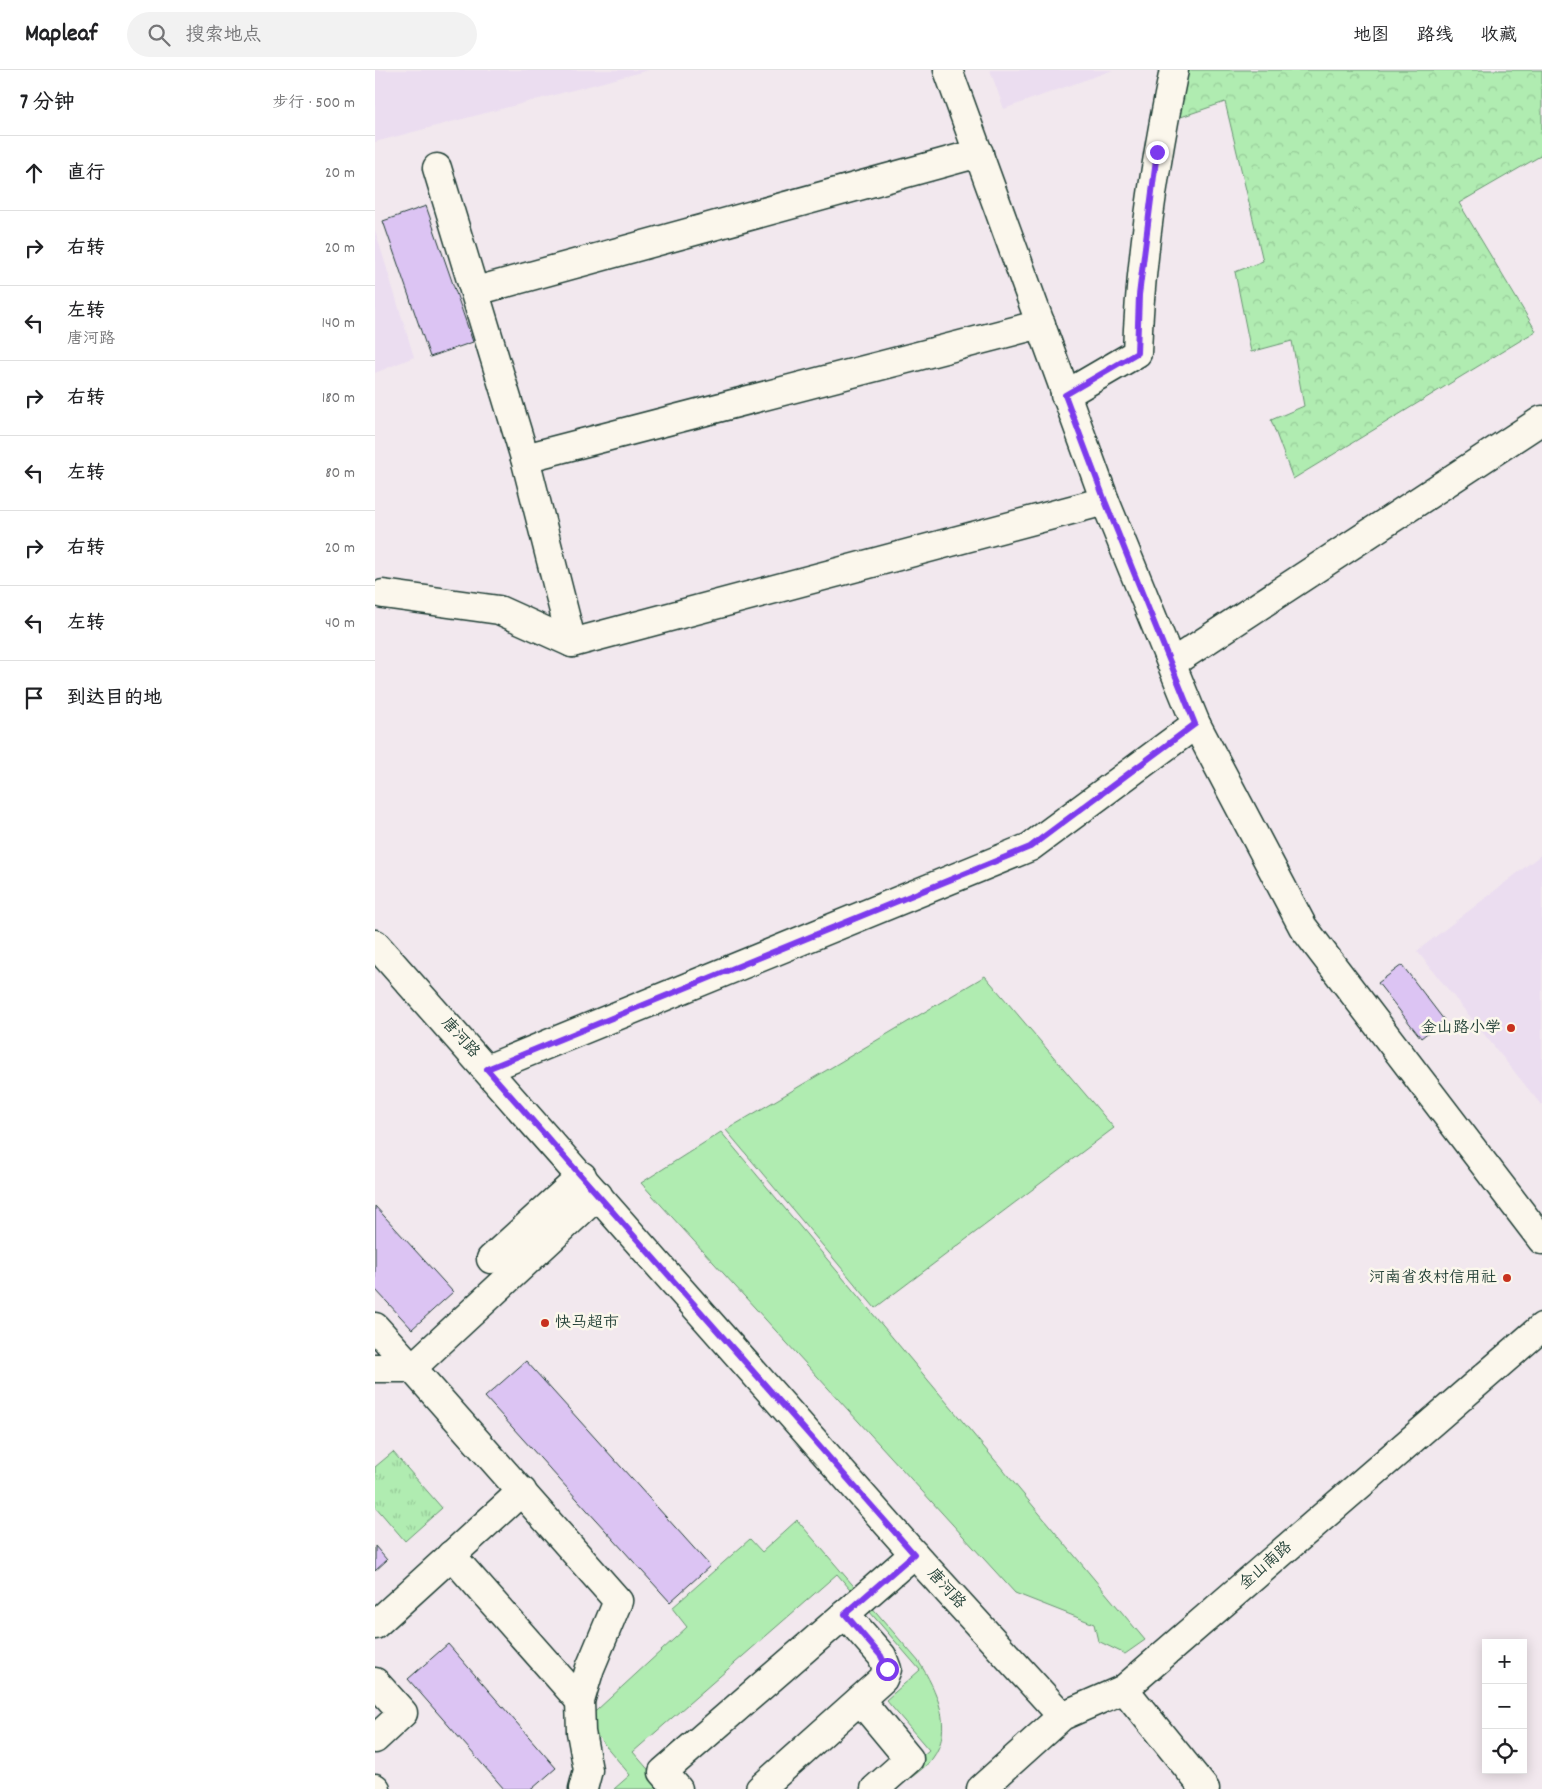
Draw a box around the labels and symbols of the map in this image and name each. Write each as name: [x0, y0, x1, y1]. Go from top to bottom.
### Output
route end: [1146, 141, 1169, 164]
street label: 唐河路: [435, 1012, 485, 1064]
place label: 金山路小学: [1421, 1017, 1501, 1040]
marker: 金山路小学: [1505, 1022, 1517, 1034]
place label: 河南省农村信用社: [1369, 1267, 1497, 1290]
marker: 河南省农村信用社: [1501, 1272, 1513, 1284]
place label: 快马超市: [555, 1312, 619, 1335]
marker: 快马超市: [539, 1317, 551, 1329]
street label: 金山南路: [1234, 1536, 1298, 1596]
street label: 唐河路: [921, 1563, 971, 1615]
route start: [876, 1658, 899, 1681]

